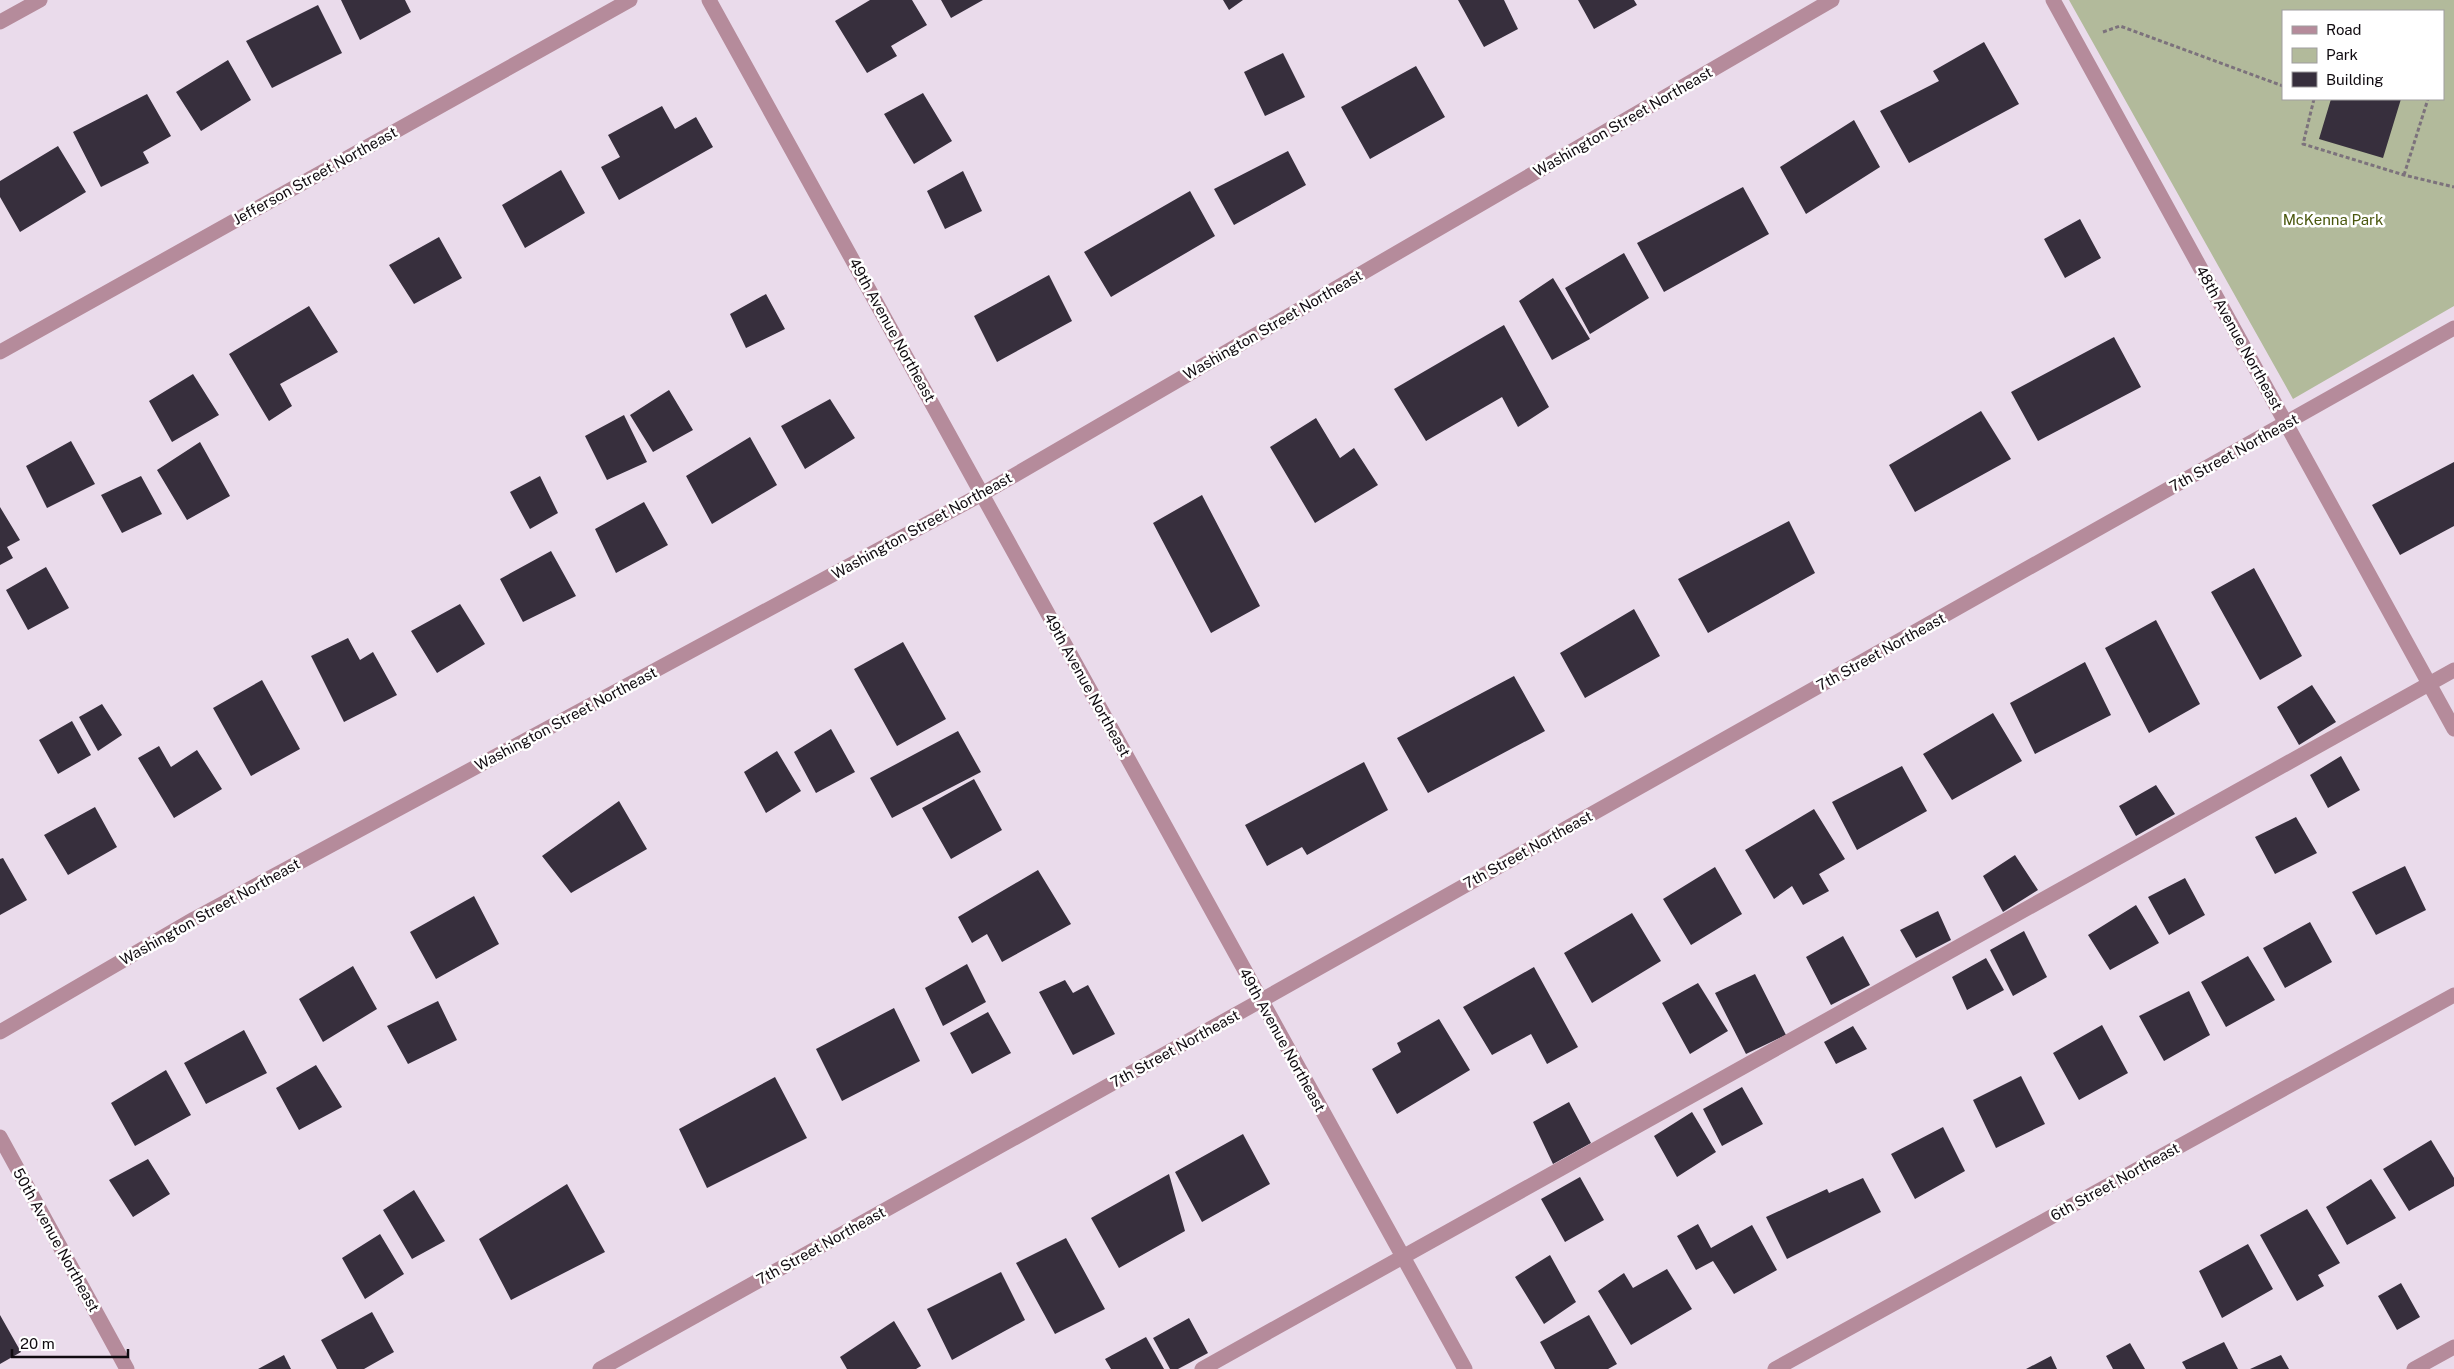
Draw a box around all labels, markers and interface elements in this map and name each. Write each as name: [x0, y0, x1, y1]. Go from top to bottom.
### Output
legend: [2282, 10, 2444, 100]
text: Road: [2326, 21, 2362, 38]
text: Park: [2326, 46, 2358, 63]
street label: Washington Street Northeast: [1530, 63, 1715, 180]
text: Building: [2326, 71, 2384, 88]
street label: Jefferson Street Northeast: [230, 123, 400, 228]
park label: McKenna Park: [2283, 211, 2383, 228]
street label: 49th Avenue Northeast: [846, 255, 939, 405]
street label: 48th Avenue Northeast: [2193, 263, 2286, 413]
street label: Washington Street Northeast: [1180, 266, 1365, 383]
street label: 7th Street Northeast: [2167, 410, 2301, 495]
street label: Washington Street Northeast: [829, 469, 1015, 582]
street label: 7th Street Northeast: [1814, 609, 1948, 694]
street label: 49th Avenue Northeast: [1041, 610, 1134, 760]
street label: Washington Street Northeast: [472, 663, 660, 774]
street label: 7th Street Northeast: [1461, 807, 1595, 892]
street label: Washington Street Northeast: [117, 855, 303, 968]
street label: 49th Avenue Northeast: [1236, 965, 1329, 1115]
street label: 7th Street Northeast: [1108, 1006, 1242, 1091]
street label: 6th Street Northeast: [2047, 1139, 2182, 1224]
street label: 50th Avenue Northeast: [10, 1165, 103, 1315]
street label: 7th Street Northeast: [754, 1203, 888, 1288]
scale bar: [12, 1326, 129, 1358]
text: 20 m: [20, 1335, 55, 1352]

